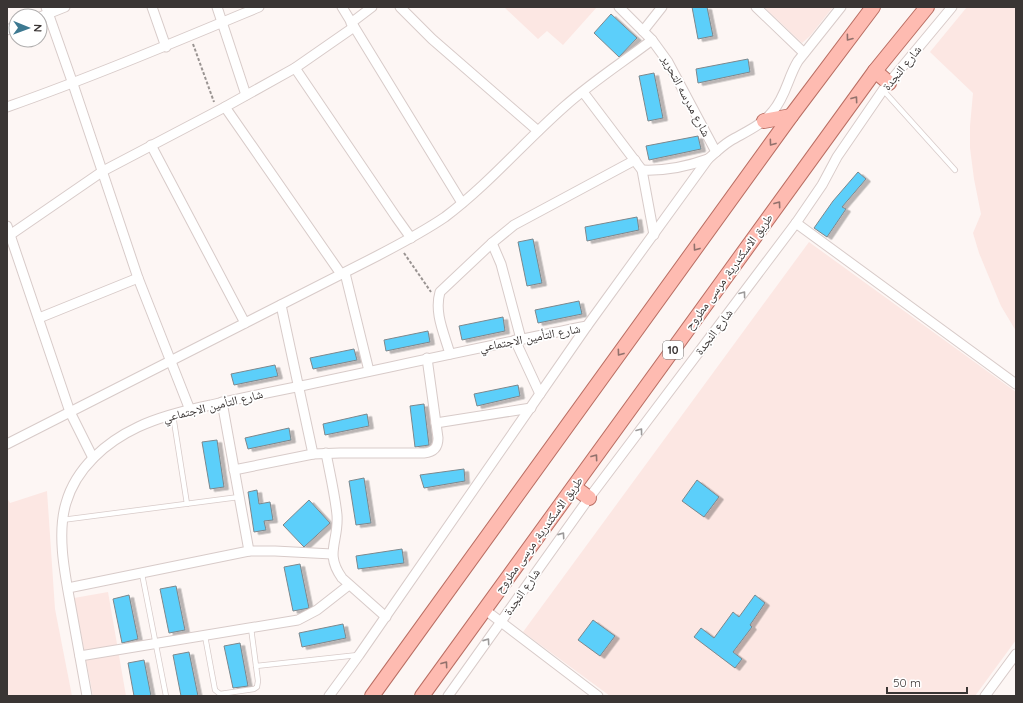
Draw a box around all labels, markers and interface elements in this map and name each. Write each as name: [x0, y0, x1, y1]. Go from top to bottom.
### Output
north arrow: [8, 8, 48, 48]
text: N: [31, 24, 45, 32]
one-way arrow: [847, 34, 854, 41]
street label: شارع النجدة: [879, 42, 925, 94]
street label: شارع مدرسه التحرير: [657, 52, 714, 140]
one-way arrow: [850, 97, 857, 104]
one-way arrow: [770, 138, 777, 145]
one-way arrow: [774, 202, 781, 209]
street label: طريق الاسكندرية, مرسى مطروح: [681, 211, 776, 333]
one-way arrow: [693, 244, 701, 251]
one-way arrow: [738, 291, 745, 298]
street label: شارع النجدة: [691, 306, 737, 358]
street label: شارع التأمين الاجتماعي: [478, 320, 582, 358]
road number: 10: [663, 341, 683, 359]
one-way arrow: [618, 349, 625, 356]
street label: شارع التأمين الاجتماعي: [161, 386, 265, 428]
one-way arrow: [635, 428, 642, 435]
one-way arrow: [590, 454, 598, 461]
street label: طريق الاسكندرية, مرسى مطروح: [491, 474, 586, 596]
one-way arrow: [557, 533, 564, 540]
street label: شارع النجدة: [500, 565, 544, 619]
one-way arrow: [482, 639, 489, 646]
one-way arrow: [440, 662, 447, 669]
scale bar: [887, 669, 967, 695]
text: 50 m: [893, 675, 921, 690]

